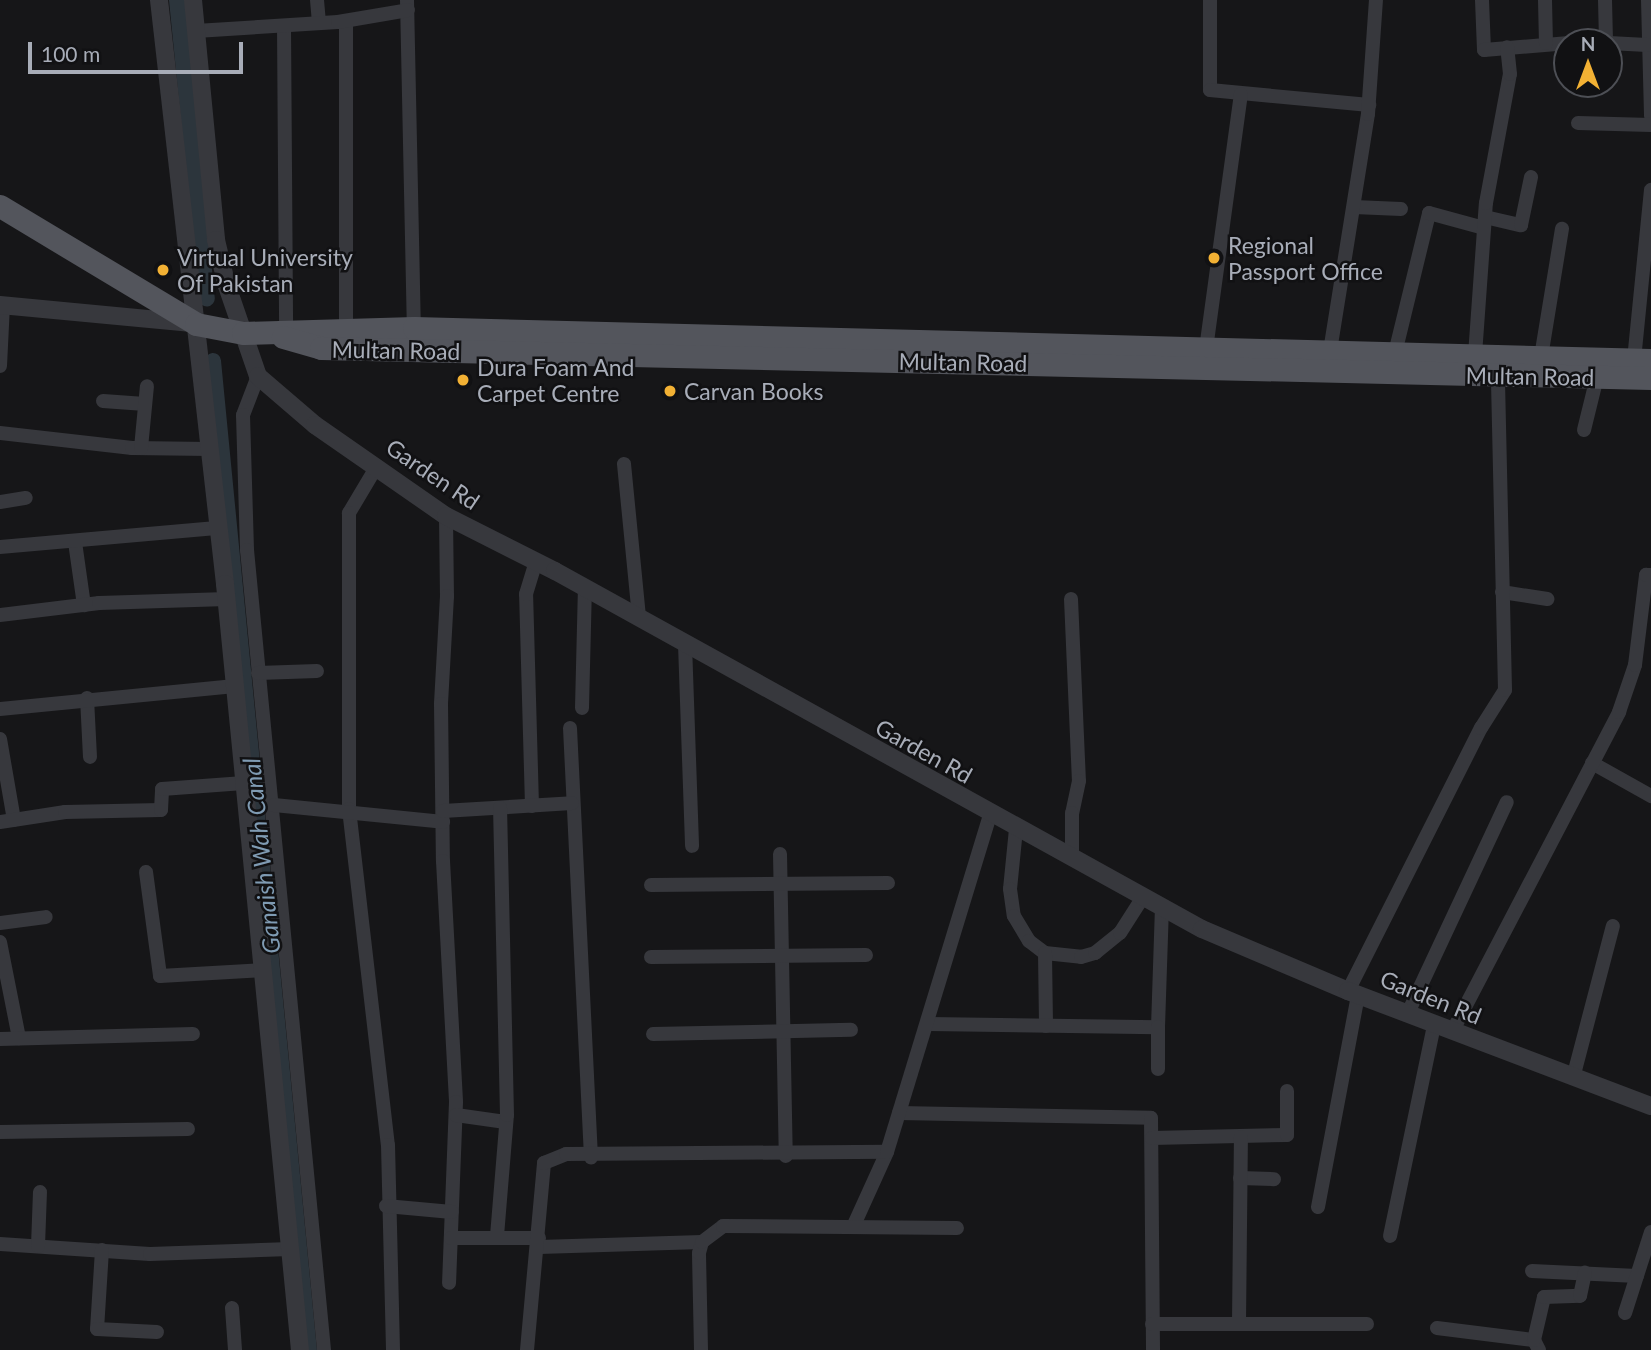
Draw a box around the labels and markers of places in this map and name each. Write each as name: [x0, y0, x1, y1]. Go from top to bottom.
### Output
place label: Regional Passport Office: [1228, 231, 1383, 285]
place label: Virtual University Of Pakistan: [177, 243, 353, 297]
marker: Regional Passport Office: [1206, 250, 1222, 266]
marker: Virtual University Of Pakistan: [155, 262, 171, 278]
place label: Dura Foam And Carpet Centre: [477, 353, 635, 407]
marker: Dura Foam And Carpet Centre: [455, 372, 471, 388]
place label: Carvan Books: [684, 377, 823, 405]
marker: Carvan Books: [662, 383, 678, 399]

